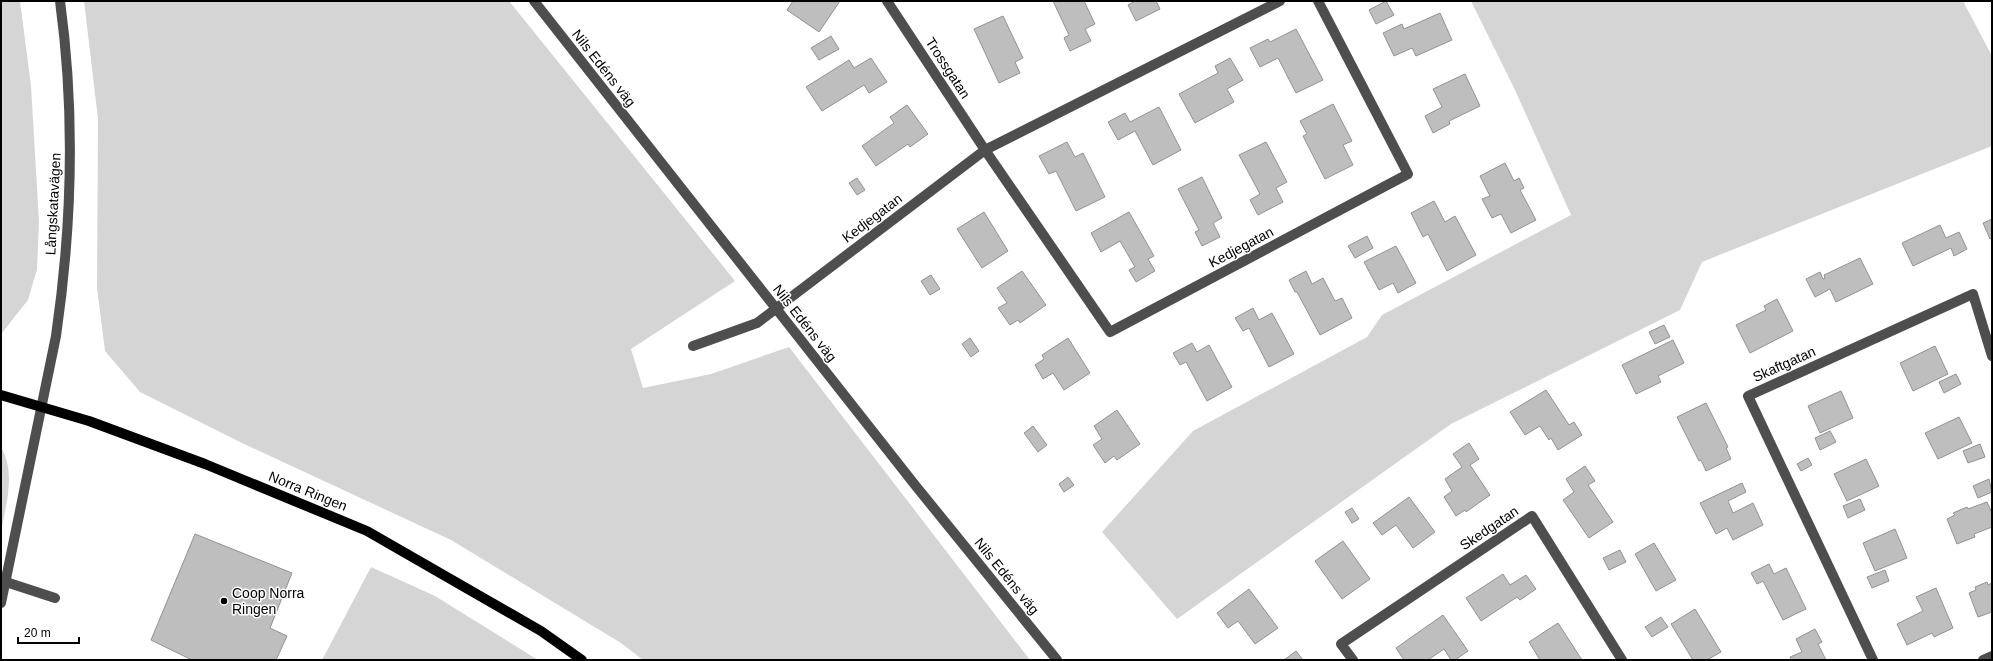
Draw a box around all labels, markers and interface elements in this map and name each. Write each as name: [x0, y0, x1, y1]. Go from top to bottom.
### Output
street label: Nils Edéns väg: [569, 26, 639, 110]
street label: Trossgatan: [922, 34, 974, 102]
street label: Långskatavägen: [42, 152, 64, 256]
street label: Kedjegatan: [839, 190, 905, 246]
street label: Kedjegatan: [1206, 223, 1276, 271]
street label: Nils Edéns väg: [770, 281, 840, 365]
street label: Skaftgatan: [1750, 343, 1818, 385]
street label: Norra Ringen: [266, 468, 350, 514]
street label: Skedgatan: [1457, 503, 1521, 553]
street label: Nils Edéns väg: [971, 535, 1043, 617]
place label: Coop Norra Ringen: [232, 585, 305, 617]
marker: Coop Norra Ringen: [219, 596, 229, 606]
scale bar: [18, 619, 79, 645]
text: 20 m: [24, 626, 51, 640]

